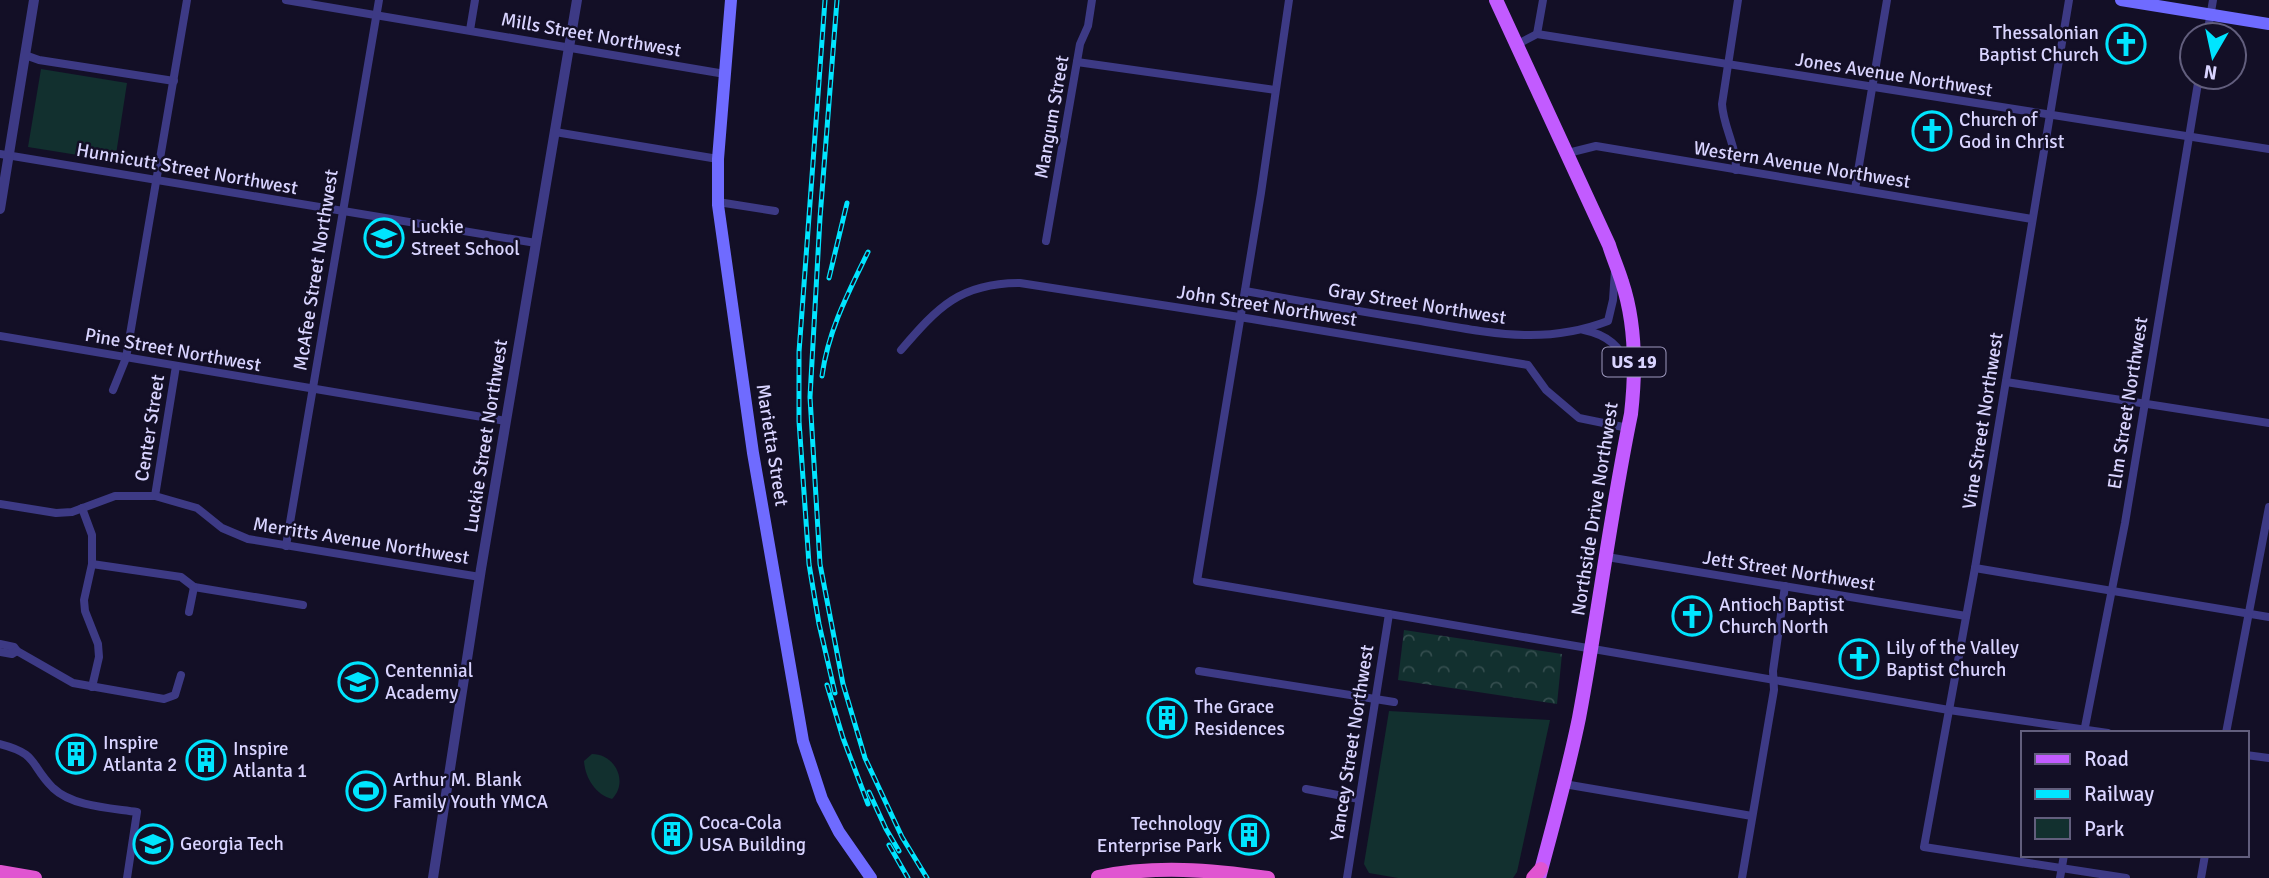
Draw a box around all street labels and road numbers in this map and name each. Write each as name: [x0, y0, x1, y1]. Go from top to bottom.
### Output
street label: Mills Street Northwest: [499, 7, 683, 63]
street label: Jones Avenue Northwest: [1794, 48, 1995, 102]
street label: Mangum Street: [1029, 53, 1075, 180]
street label: Western Avenue Northwest: [1692, 136, 1912, 194]
street label: Hunnicutt Street Northwest: [74, 138, 300, 200]
street label: McAfee Street Northwest: [288, 167, 344, 372]
street label: Gray Street Northwest: [1326, 278, 1508, 330]
street label: John Street Northwest: [1175, 280, 1359, 332]
street label: Elm Street Northwest: [2103, 315, 2154, 491]
street label: Pine Street Northwest: [83, 323, 263, 377]
street label: Vine Street Northwest: [1957, 331, 2009, 511]
street label: Luckie Street Northwest: [459, 337, 513, 534]
road number: US 19: [1602, 348, 1666, 376]
street label: Center Street: [130, 373, 170, 483]
street label: Marietta Street: [750, 382, 794, 508]
street label: Northside Drive Northwest: [1566, 400, 1624, 618]
street label: Merritts Avenue Northwest: [251, 512, 471, 570]
street label: Jett Street Northwest: [1701, 546, 1877, 597]
street label: Yancey Street Northwest: [1325, 643, 1379, 843]

